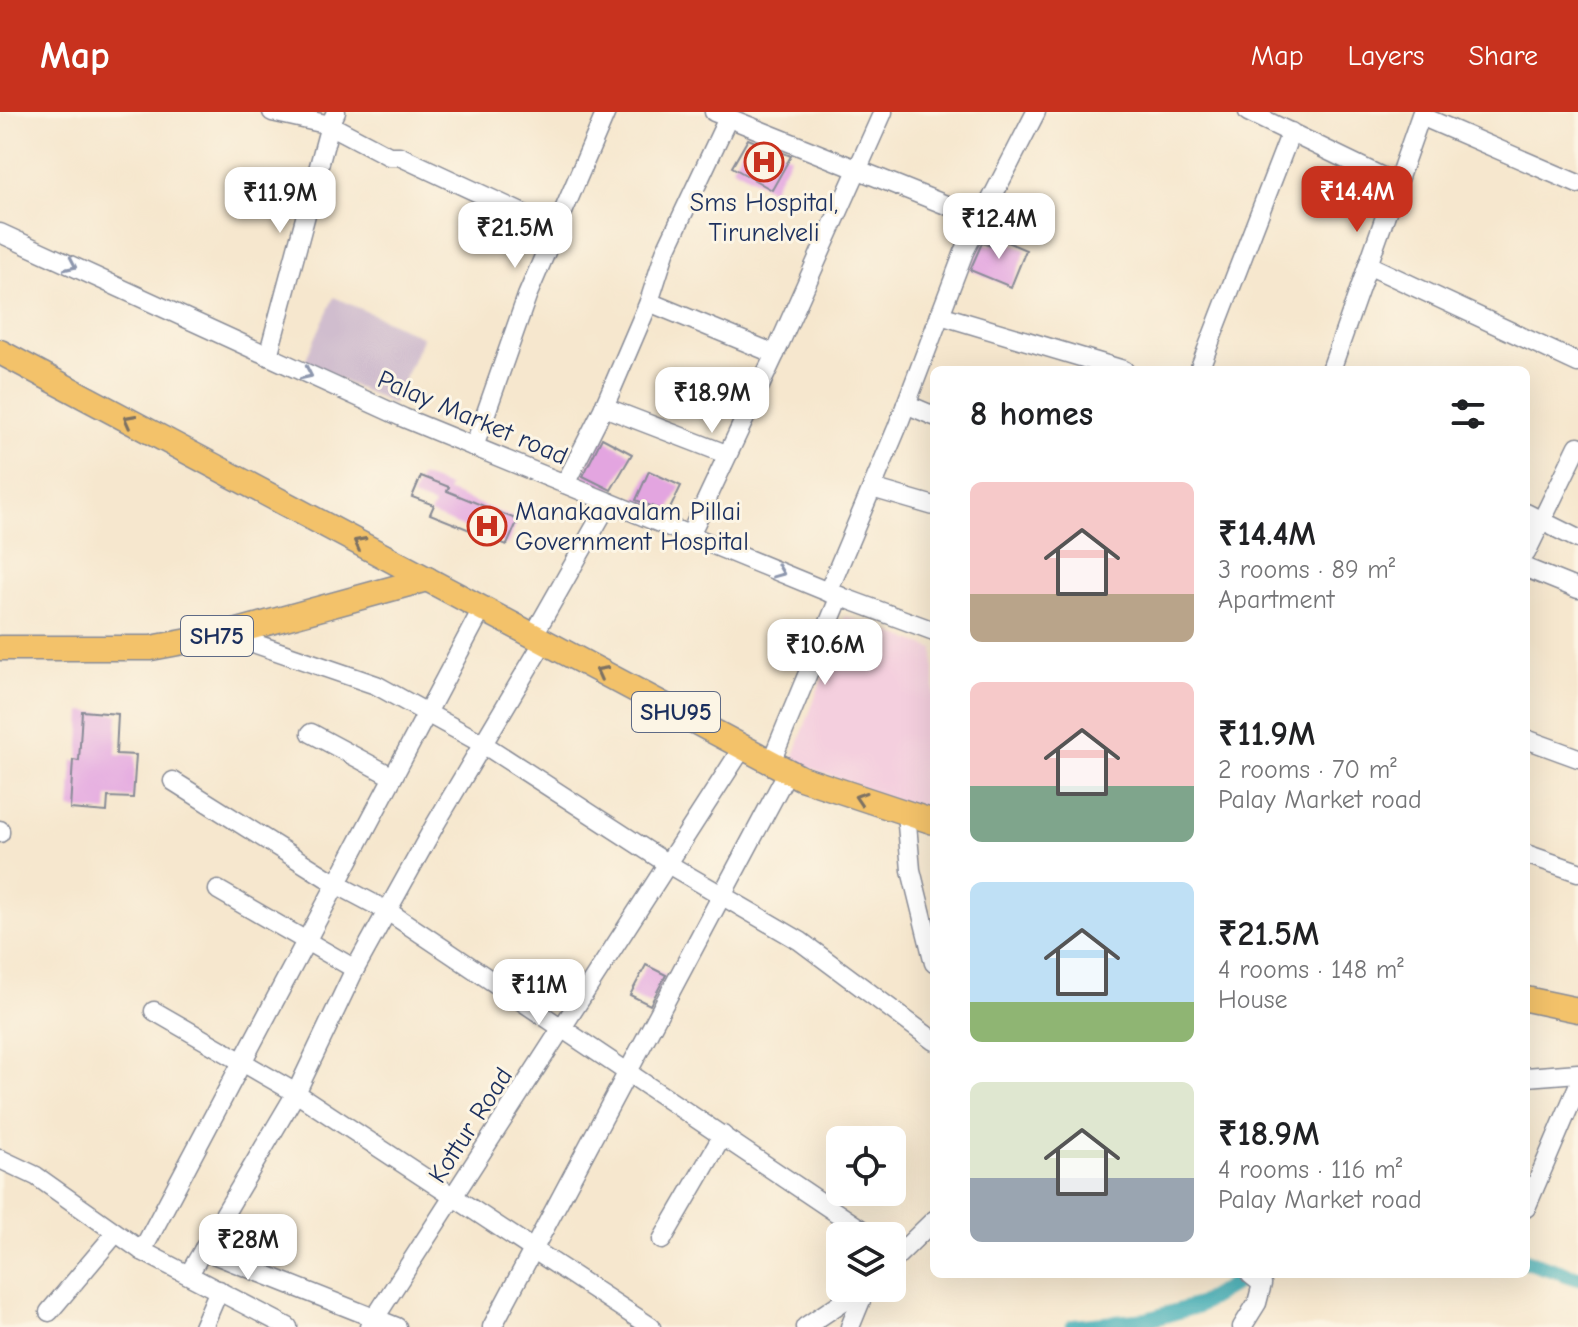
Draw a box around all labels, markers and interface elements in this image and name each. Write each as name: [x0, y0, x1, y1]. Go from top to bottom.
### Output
text: Map: [40, 34, 110, 78]
text: Map: [1251, 40, 1304, 72]
text: Layers: [1348, 40, 1424, 72]
text: Share: [1468, 40, 1538, 72]
hospital icon: Sms Hospital, Tirunelveli: [743, 141, 785, 183]
pin: ₹14.4M: [1292, 166, 1422, 234]
pin: ₹11.9M: [215, 167, 345, 235]
text: ₹14.4M: [1320, 177, 1394, 207]
text: ₹11.9M: [243, 178, 317, 208]
place label: Sms Hospital, Tirunelveli: [690, 188, 838, 248]
pin: ₹12.4M: [934, 193, 1064, 261]
pin: ₹21.5M: [450, 202, 580, 270]
text: ₹12.4M: [961, 204, 1037, 234]
text: ₹21.5M: [476, 213, 554, 243]
one-way arrow: [63, 256, 77, 272]
one-way arrow: [299, 364, 314, 380]
street label: Palay Market road: [373, 364, 572, 472]
pin: ₹18.9M: [647, 367, 777, 435]
text: ₹18.9M: [673, 378, 751, 408]
icon: filters: [1446, 392, 1490, 436]
text: 8 homes: [970, 394, 1093, 434]
one-way arrow: [123, 415, 137, 430]
place label: Manakaavalam Pillai Government Hospital: [515, 497, 749, 557]
hospital icon: Manakaavalam Pillai Government Hospital: [466, 505, 508, 547]
icon: home: [1034, 514, 1130, 610]
text: ₹14.4M: [1218, 514, 1316, 554]
one-way arrow: [352, 537, 367, 552]
text: 3 rooms · 89 m²: [1218, 555, 1395, 585]
one-way arrow: [771, 562, 785, 579]
text: Apartment: [1218, 585, 1334, 615]
road number: SH75: [181, 616, 253, 656]
pin: ₹10.6M: [760, 619, 890, 687]
text: ₹10.6M: [785, 630, 865, 660]
one-way arrow: [595, 667, 610, 682]
road number: SHU95: [632, 692, 720, 732]
icon: home: [1034, 714, 1130, 810]
text: ₹11.9M: [1218, 714, 1316, 754]
text: 2 rooms · 70 m²: [1218, 755, 1397, 785]
text: Palay Market road: [1218, 785, 1422, 815]
one-way arrow: [854, 791, 868, 807]
icon: home: [1034, 914, 1130, 1010]
text: ₹21.5M: [1218, 914, 1319, 954]
text: 4 rooms · 148 m²: [1218, 955, 1404, 985]
pin: ₹11M: [492, 959, 586, 1027]
text: ₹11M: [511, 970, 567, 1000]
text: House: [1218, 985, 1288, 1015]
street label: Kottur Road: [422, 1062, 519, 1189]
icon: home: [1034, 1114, 1130, 1210]
text: ₹18.9M: [1218, 1114, 1320, 1154]
map controls: [826, 1126, 906, 1302]
button: locate: [826, 1126, 906, 1206]
text: 4 rooms · 116 m²: [1218, 1155, 1402, 1185]
text: Palay Market road: [1218, 1185, 1422, 1215]
pin: ₹28M: [201, 1214, 295, 1282]
button: layers: [826, 1222, 906, 1302]
text: ₹28M: [217, 1225, 279, 1255]

